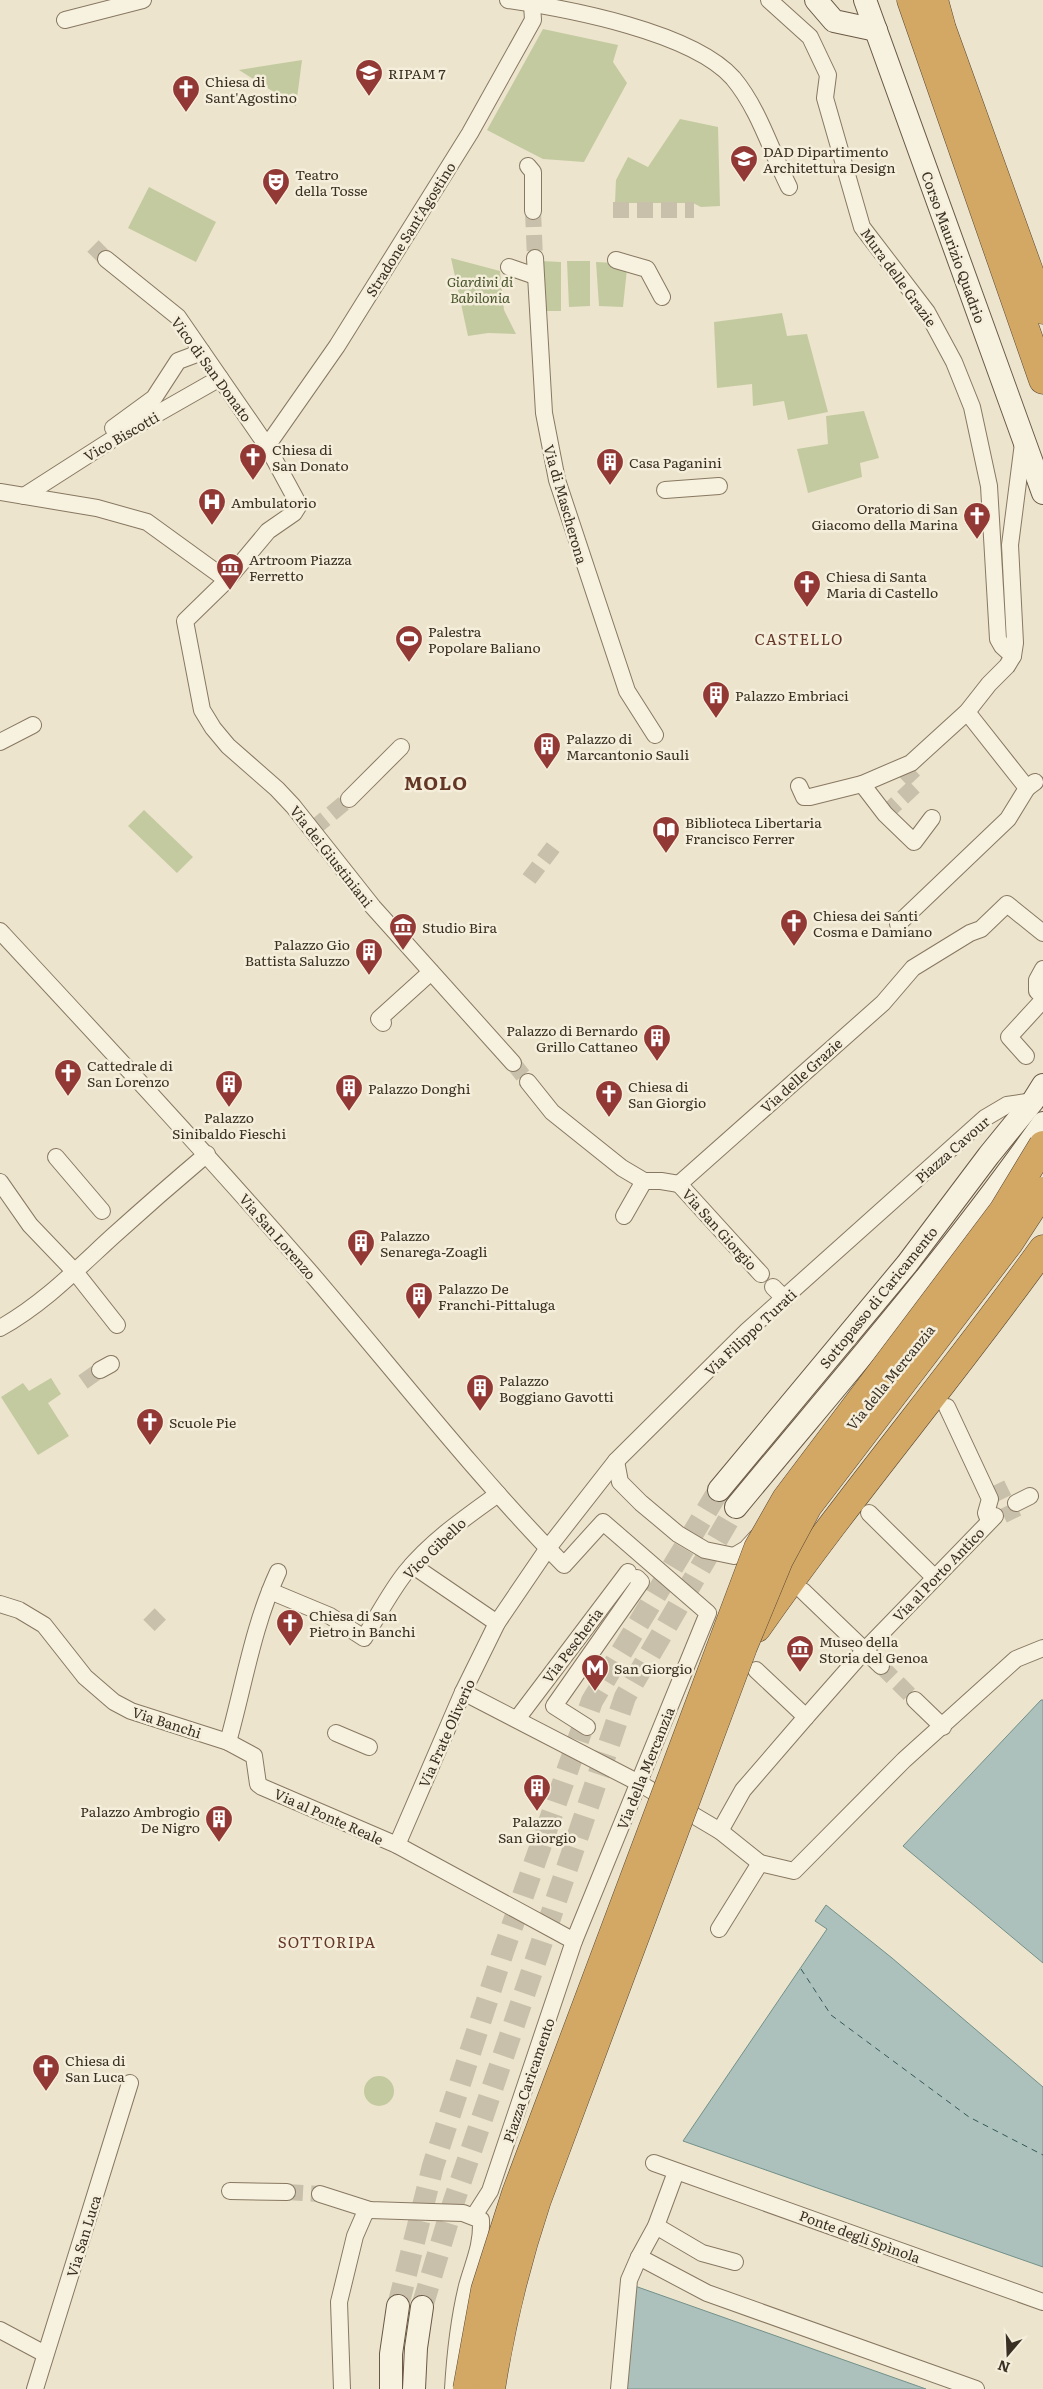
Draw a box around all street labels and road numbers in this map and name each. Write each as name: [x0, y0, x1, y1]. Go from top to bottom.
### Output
street label: Stradone Sant'Agostino: [360, 158, 460, 300]
street label: Corso Maurizio Quadrio: [917, 168, 991, 326]
street label: Mura delle Grazie: [856, 224, 942, 330]
street label: Vico di San Donato: [167, 312, 257, 426]
street label: Vico Biscotti: [80, 406, 163, 466]
street label: Via di Mascherona: [539, 442, 593, 566]
street label: Via dei Giustiniani: [286, 801, 378, 911]
street label: Via delle Grazie: [756, 1033, 846, 1117]
street label: Piazza Cavour: [910, 1111, 994, 1187]
street label: Via San Giorgio: [678, 1184, 762, 1274]
street label: Via San Lorenzo: [235, 1189, 321, 1283]
street label: Sottopasso di Caricamento: [814, 1222, 942, 1372]
street label: Via Filippo Turati: [700, 1284, 801, 1380]
street label: Via della Mercanzia: [841, 1320, 939, 1434]
street label: Vico Gibello: [398, 1513, 470, 1583]
street label: Via al Porto Antico: [888, 1522, 988, 1626]
street label: Via Pescheria: [537, 1603, 607, 1687]
street label: Via Frate Oliverio: [413, 1676, 479, 1790]
street label: Via Banchi: [130, 1701, 205, 1743]
street label: Via della Mercanzia: [611, 1703, 679, 1832]
street label: Via al Ponte Reale: [271, 1783, 387, 1849]
street label: Piazza Caricamento: [497, 2015, 559, 2145]
street label: Via San Luca: [61, 2192, 105, 2280]
street label: Ponte degli Spìnola: [797, 2205, 924, 2267]

